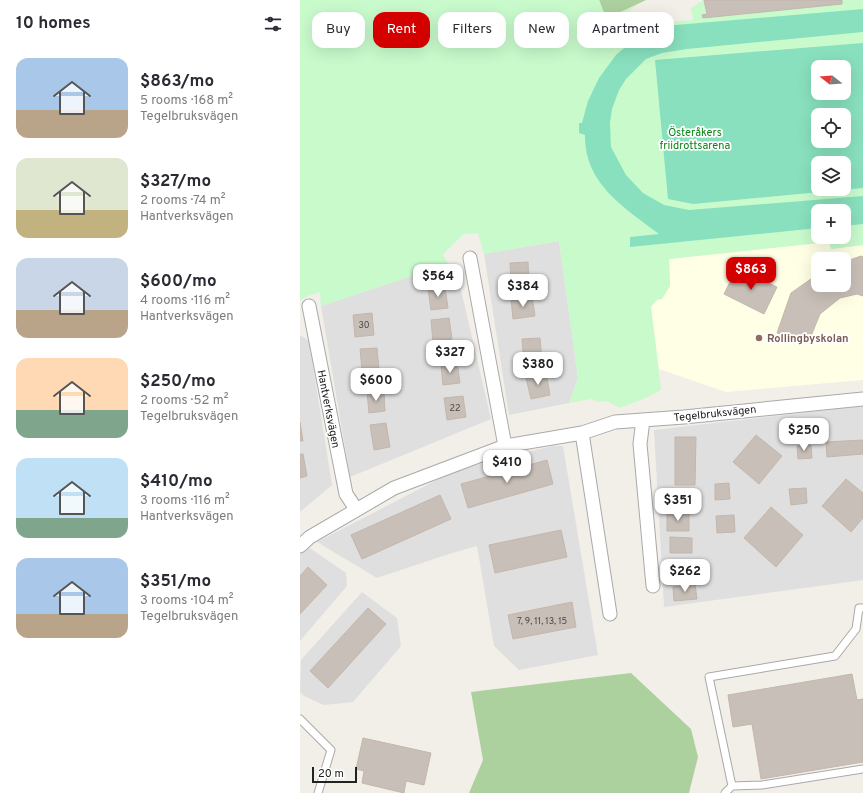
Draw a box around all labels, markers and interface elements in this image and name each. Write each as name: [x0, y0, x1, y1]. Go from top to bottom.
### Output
chip: Buy: [312, 12, 365, 48]
chip: Rent: [373, 12, 430, 48]
chip: Filters: [438, 12, 506, 48]
chip: New: [514, 12, 569, 48]
chip: Apartment: [577, 12, 674, 48]
text: 10 homes: [16, 13, 91, 35]
icon: filters: [262, 13, 284, 35]
north arrow: [811, 60, 851, 100]
map controls: [811, 60, 851, 292]
text: $863/mo: [140, 71, 214, 93]
icon: home: [48, 74, 96, 122]
text: 5 rooms · 168 m²: [140, 93, 233, 109]
button: locate: [811, 108, 851, 148]
text: Tegelbruksvägen: [140, 109, 238, 125]
park label: Österåkers friidrottsarena: [660, 125, 731, 153]
button: layers: [811, 156, 851, 196]
text: $327/mo: [140, 171, 211, 193]
icon: home: [48, 174, 96, 222]
text: 2 rooms · 74 m²: [140, 193, 225, 209]
button: +: [811, 204, 851, 244]
text: Hantverksvägen: [140, 209, 234, 225]
button: −: [811, 252, 851, 292]
pin: $863: [727, 257, 775, 291]
text: $863: [735, 262, 767, 278]
pin: $564: [414, 264, 462, 298]
text: $564: [422, 269, 454, 285]
text: $600/mo: [140, 271, 217, 293]
icon: home: [48, 274, 96, 322]
pin: $384: [499, 274, 547, 308]
text: $384: [507, 279, 539, 295]
text: 4 rooms · 116 m²: [140, 293, 230, 309]
text: Hantverksvägen: [140, 309, 234, 325]
house number: 30: [358, 320, 370, 331]
place label: Rollingbyskolan: [767, 332, 849, 346]
marker: Rollingbyskolan: [754, 333, 764, 343]
pin: $327: [426, 340, 474, 374]
text: $327: [435, 345, 465, 361]
pin: $380: [514, 352, 562, 386]
text: $380: [522, 357, 554, 373]
pin: $600: [352, 368, 400, 402]
street label: Hantverksvägen: [314, 369, 342, 449]
text: $250/mo: [140, 371, 216, 393]
text: $600: [360, 373, 392, 389]
icon: home: [48, 374, 96, 422]
text: 2 rooms · 52 m²: [140, 393, 228, 409]
house number: 22: [449, 403, 461, 414]
street label: Tegelbruksvägen: [673, 403, 757, 425]
text: Tegelbruksvägen: [140, 409, 238, 425]
pin: $250: [780, 418, 828, 452]
text: $250: [788, 423, 820, 439]
pin: $410: [483, 450, 531, 484]
text: $410: [492, 455, 522, 471]
text: $410/mo: [140, 471, 213, 493]
icon: home: [48, 474, 96, 522]
pin: $351: [654, 488, 702, 522]
text: 3 rooms · 116 m²: [140, 493, 230, 509]
text: $351: [664, 493, 692, 509]
text: Hantverksvägen: [140, 509, 234, 525]
pin: $262: [661, 559, 709, 593]
text: $262: [669, 564, 701, 580]
text: $351/mo: [140, 571, 211, 593]
icon: home: [48, 574, 96, 622]
text: 3 rooms · 104 m²: [140, 593, 234, 609]
text: Tegelbruksvägen: [140, 609, 238, 625]
house number: 7, 9, 11, 13, 15: [517, 616, 567, 627]
scale bar: [312, 765, 357, 784]
text: 20 m: [318, 767, 344, 781]

